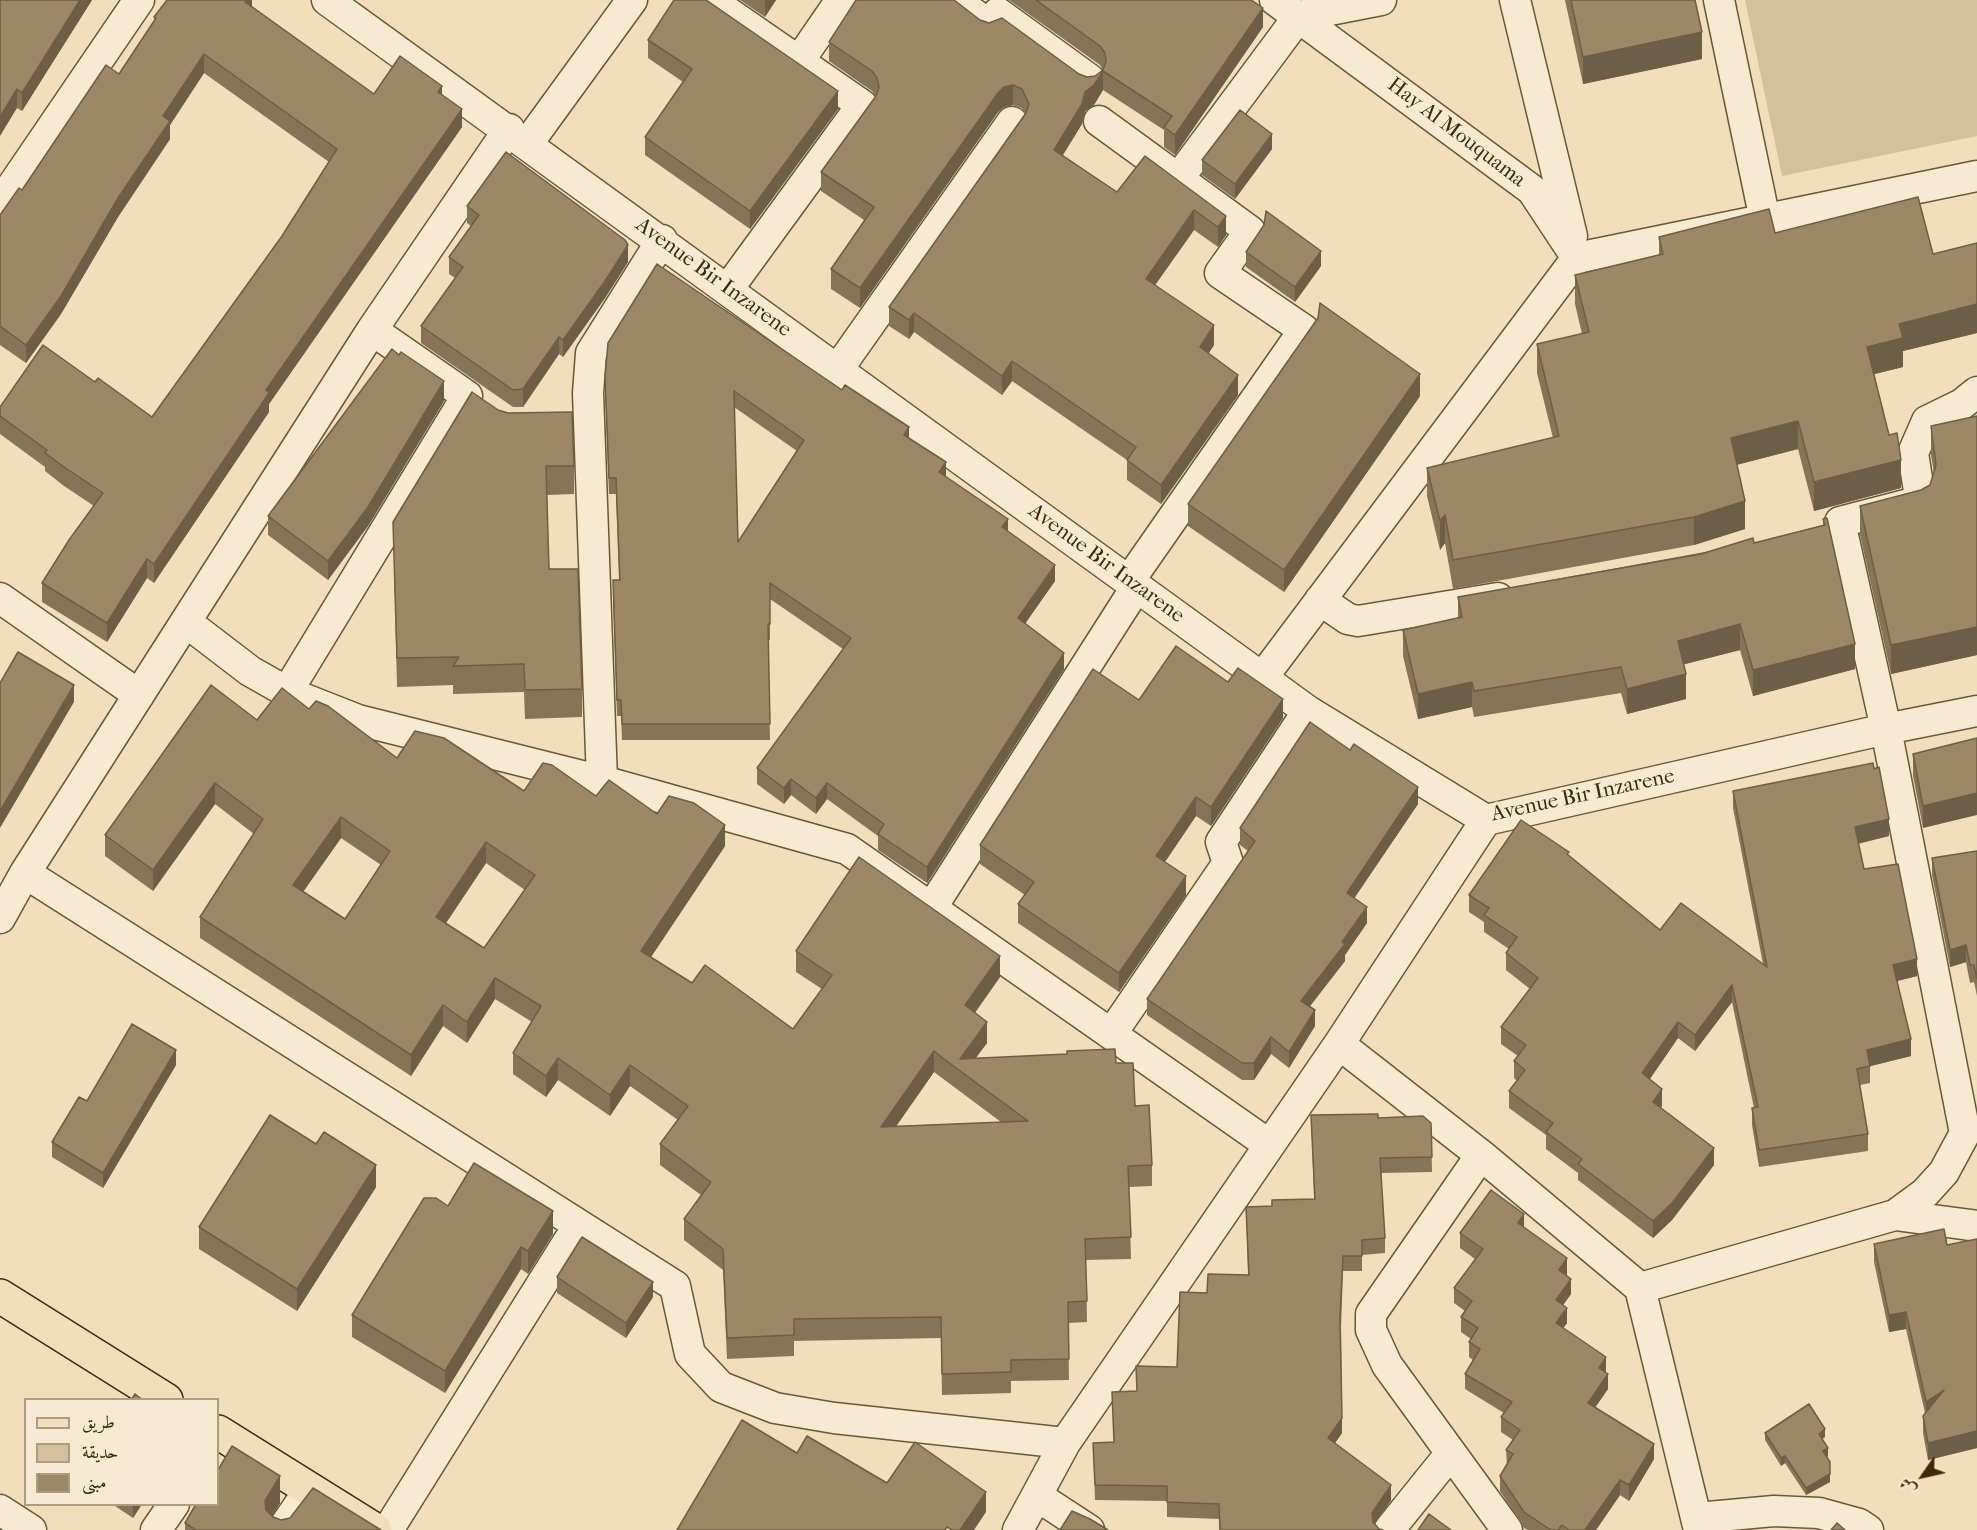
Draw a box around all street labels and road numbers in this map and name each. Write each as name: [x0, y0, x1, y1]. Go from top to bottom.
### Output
street label: Hay Al Mouquama: [1382, 73, 1530, 193]
street label: Avenue Bir Inzarene: [630, 213, 796, 343]
street label: Avenue Bir Inzarene: [1023, 499, 1189, 629]
street label: Avenue Bir Inzarene: [1489, 764, 1677, 828]

